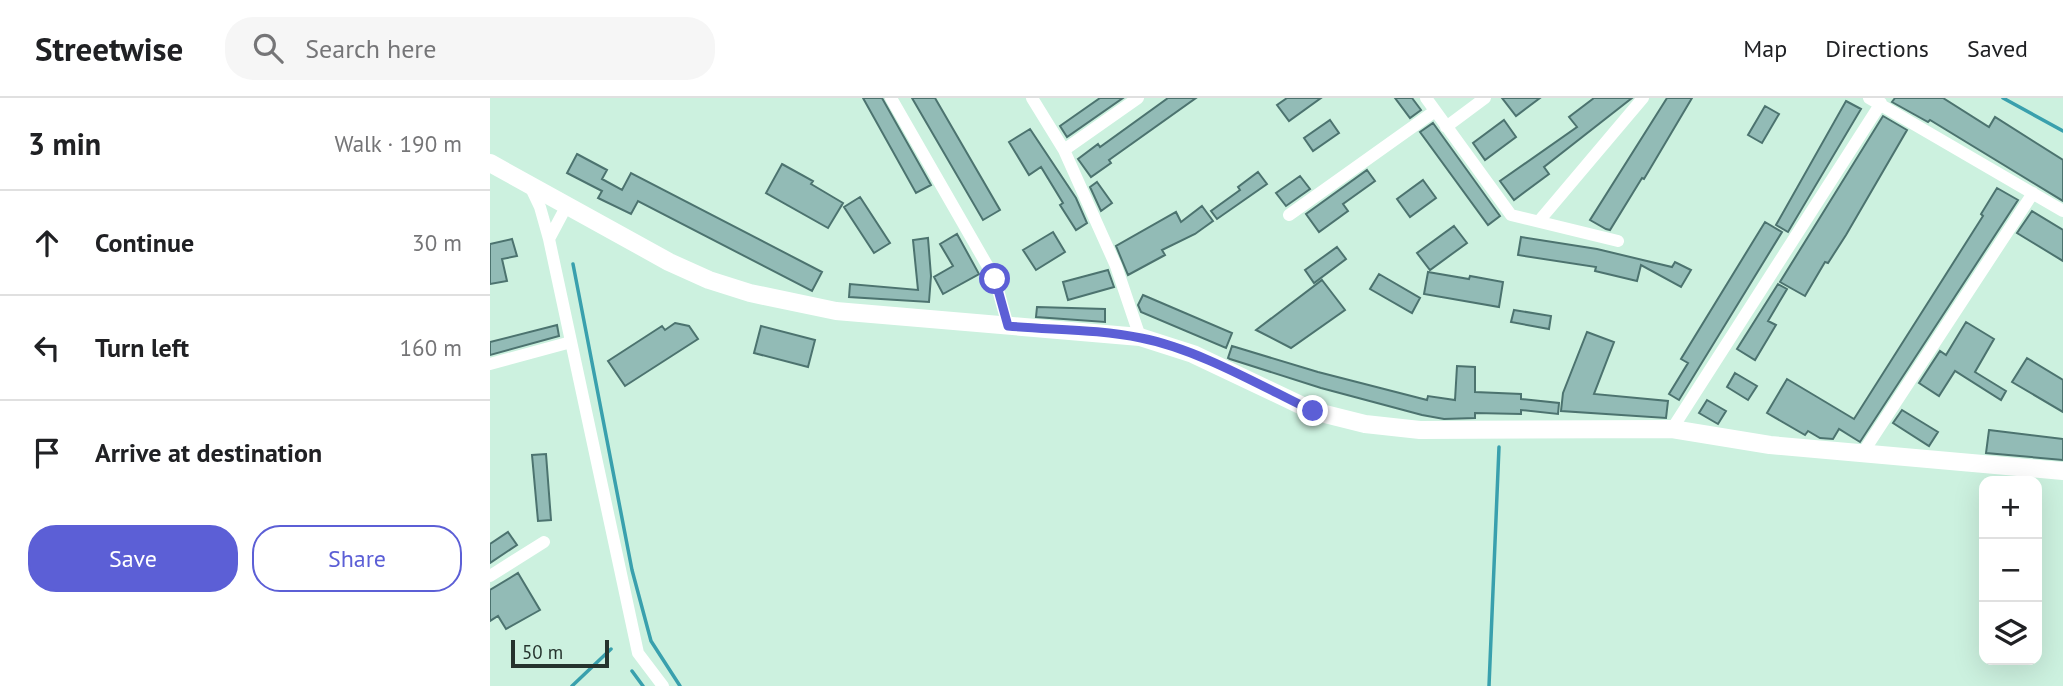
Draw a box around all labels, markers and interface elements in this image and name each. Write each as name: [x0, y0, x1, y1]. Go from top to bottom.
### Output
search box: [225, 17, 715, 80]
text: Streetwise: [35, 27, 183, 70]
icon: search: [249, 29, 287, 67]
text: Search here: [305, 32, 436, 65]
text: Map: [1743, 33, 1787, 64]
text: Directions: [1825, 33, 1929, 64]
text: Saved: [1967, 33, 2028, 64]
text: 3 min: [28, 124, 101, 163]
text: Walk · 190 m: [335, 129, 462, 158]
icon: ahead: [28, 224, 66, 262]
text: Continue: [95, 226, 194, 259]
text: 30 m: [412, 228, 462, 257]
route start: [979, 263, 1010, 294]
icon: left: [28, 329, 66, 367]
text: Turn left: [95, 331, 189, 364]
text: 160 m: [400, 333, 462, 362]
route end: [1297, 395, 1328, 426]
icon: arrive: [28, 434, 66, 472]
text: Arrive at destination: [95, 436, 322, 469]
map controls: [1979, 476, 2042, 665]
button: +: [1979, 476, 2042, 539]
button: Save: [28, 525, 238, 592]
button: Share: [252, 525, 462, 592]
button: −: [1979, 539, 2042, 602]
button: layers: [1979, 602, 2042, 665]
scale bar: [511, 637, 609, 669]
text: 50 m: [522, 640, 563, 664]

